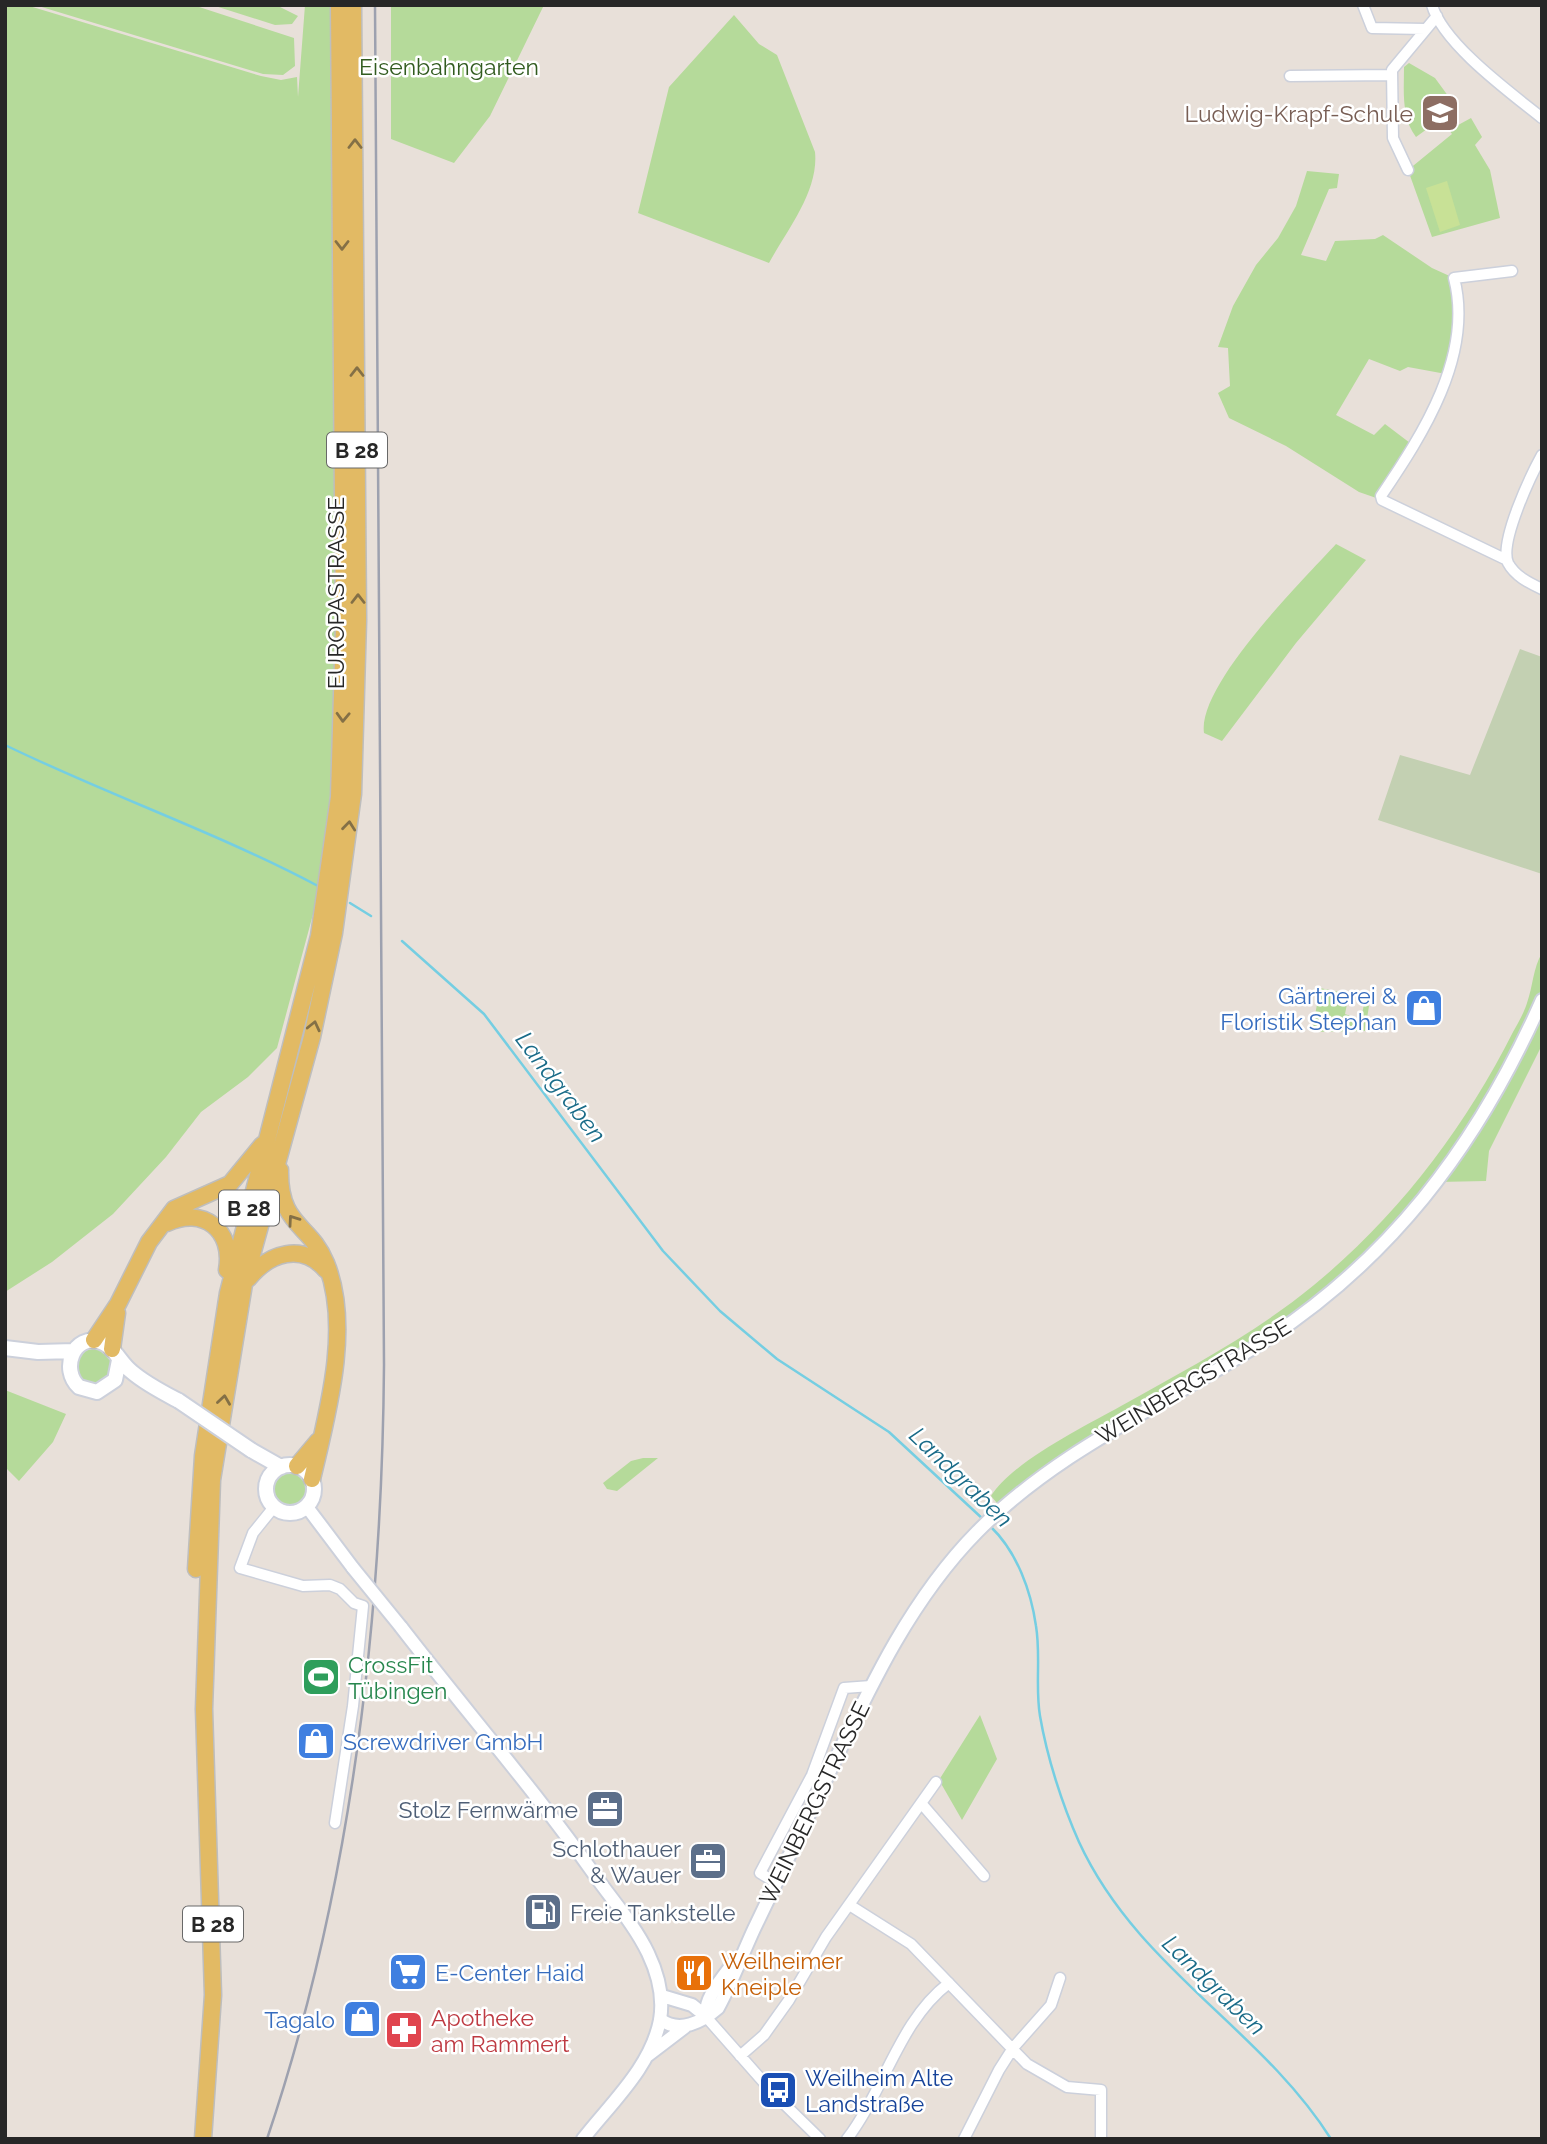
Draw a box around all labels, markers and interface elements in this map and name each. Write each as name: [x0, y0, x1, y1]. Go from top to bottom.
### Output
park label: Eisenbahngarten: [359, 53, 539, 80]
school or university icon: Ludwig-Krapf-Schule: [1419, 92, 1461, 134]
place label: Ludwig-Krapf-Schule: [1185, 100, 1413, 127]
one-way arrow: [347, 138, 363, 149]
one-way arrow: [334, 240, 350, 251]
one-way arrow: [349, 366, 365, 376]
road number: B 28: [327, 433, 387, 468]
street label: EUROPASTRASSE: [322, 497, 349, 689]
one-way arrow: [350, 593, 366, 604]
one-way arrow: [336, 712, 351, 723]
one-way arrow: [341, 821, 356, 832]
place label: Gärtnerei & Floristik Stephan: [1220, 982, 1398, 1035]
shop icon: Gärtnerei & Floristik Stephan: [1403, 987, 1445, 1029]
one-way arrow: [306, 1020, 320, 1032]
water label: Landgraben: [510, 1026, 612, 1148]
road number: B 28: [219, 1190, 279, 1226]
one-way arrow: [289, 1215, 301, 1228]
street label: WEINBERGSTRASSE: [1091, 1312, 1295, 1450]
one-way arrow: [216, 1394, 231, 1405]
water label: Landgraben: [903, 1421, 1019, 1533]
place label: CrossFit Tübingen: [348, 1651, 448, 1704]
sports icon: CrossFit Tübingen: [300, 1656, 342, 1698]
street label: WEINBERGSTRASSE: [753, 1697, 875, 1909]
shop icon: Screwdriver GmbH: [295, 1720, 337, 1762]
place label: Screwdriver GmbH: [343, 1728, 544, 1755]
office icon: Stolz Fernwärme: [584, 1788, 626, 1830]
place label: Stolz Fernwärme: [398, 1796, 578, 1823]
place label: Schlothauer & Wauer: [552, 1835, 681, 1888]
office icon: Schlothauer & Wauer: [687, 1840, 729, 1882]
fuel station icon: Freie Tankstelle: [522, 1891, 564, 1933]
place label: Freie Tankstelle: [570, 1899, 735, 1926]
road number: B 28: [183, 1906, 243, 1941]
water label: Landgraben: [1156, 1929, 1272, 2041]
place label: Weilheimer Kneiple: [721, 1947, 843, 2000]
supermarket icon: E-Center Haid: [387, 1951, 429, 1993]
restaurant icon: Weilheimer Kneiple: [673, 1952, 715, 1994]
place label: E-Center Haid: [435, 1959, 584, 1986]
shop icon: Tagalo: [341, 1998, 383, 2040]
place label: Apotheke am Rammert: [431, 2004, 570, 2057]
place label: Tagalo: [264, 2006, 335, 2033]
pharmacy icon: Apotheke am Rammert: [383, 2009, 425, 2051]
place label: Weilheim Alte Landstraße: [805, 2064, 953, 2117]
bus stop icon: Weilheim Alte Landstraße: [757, 2069, 799, 2111]

